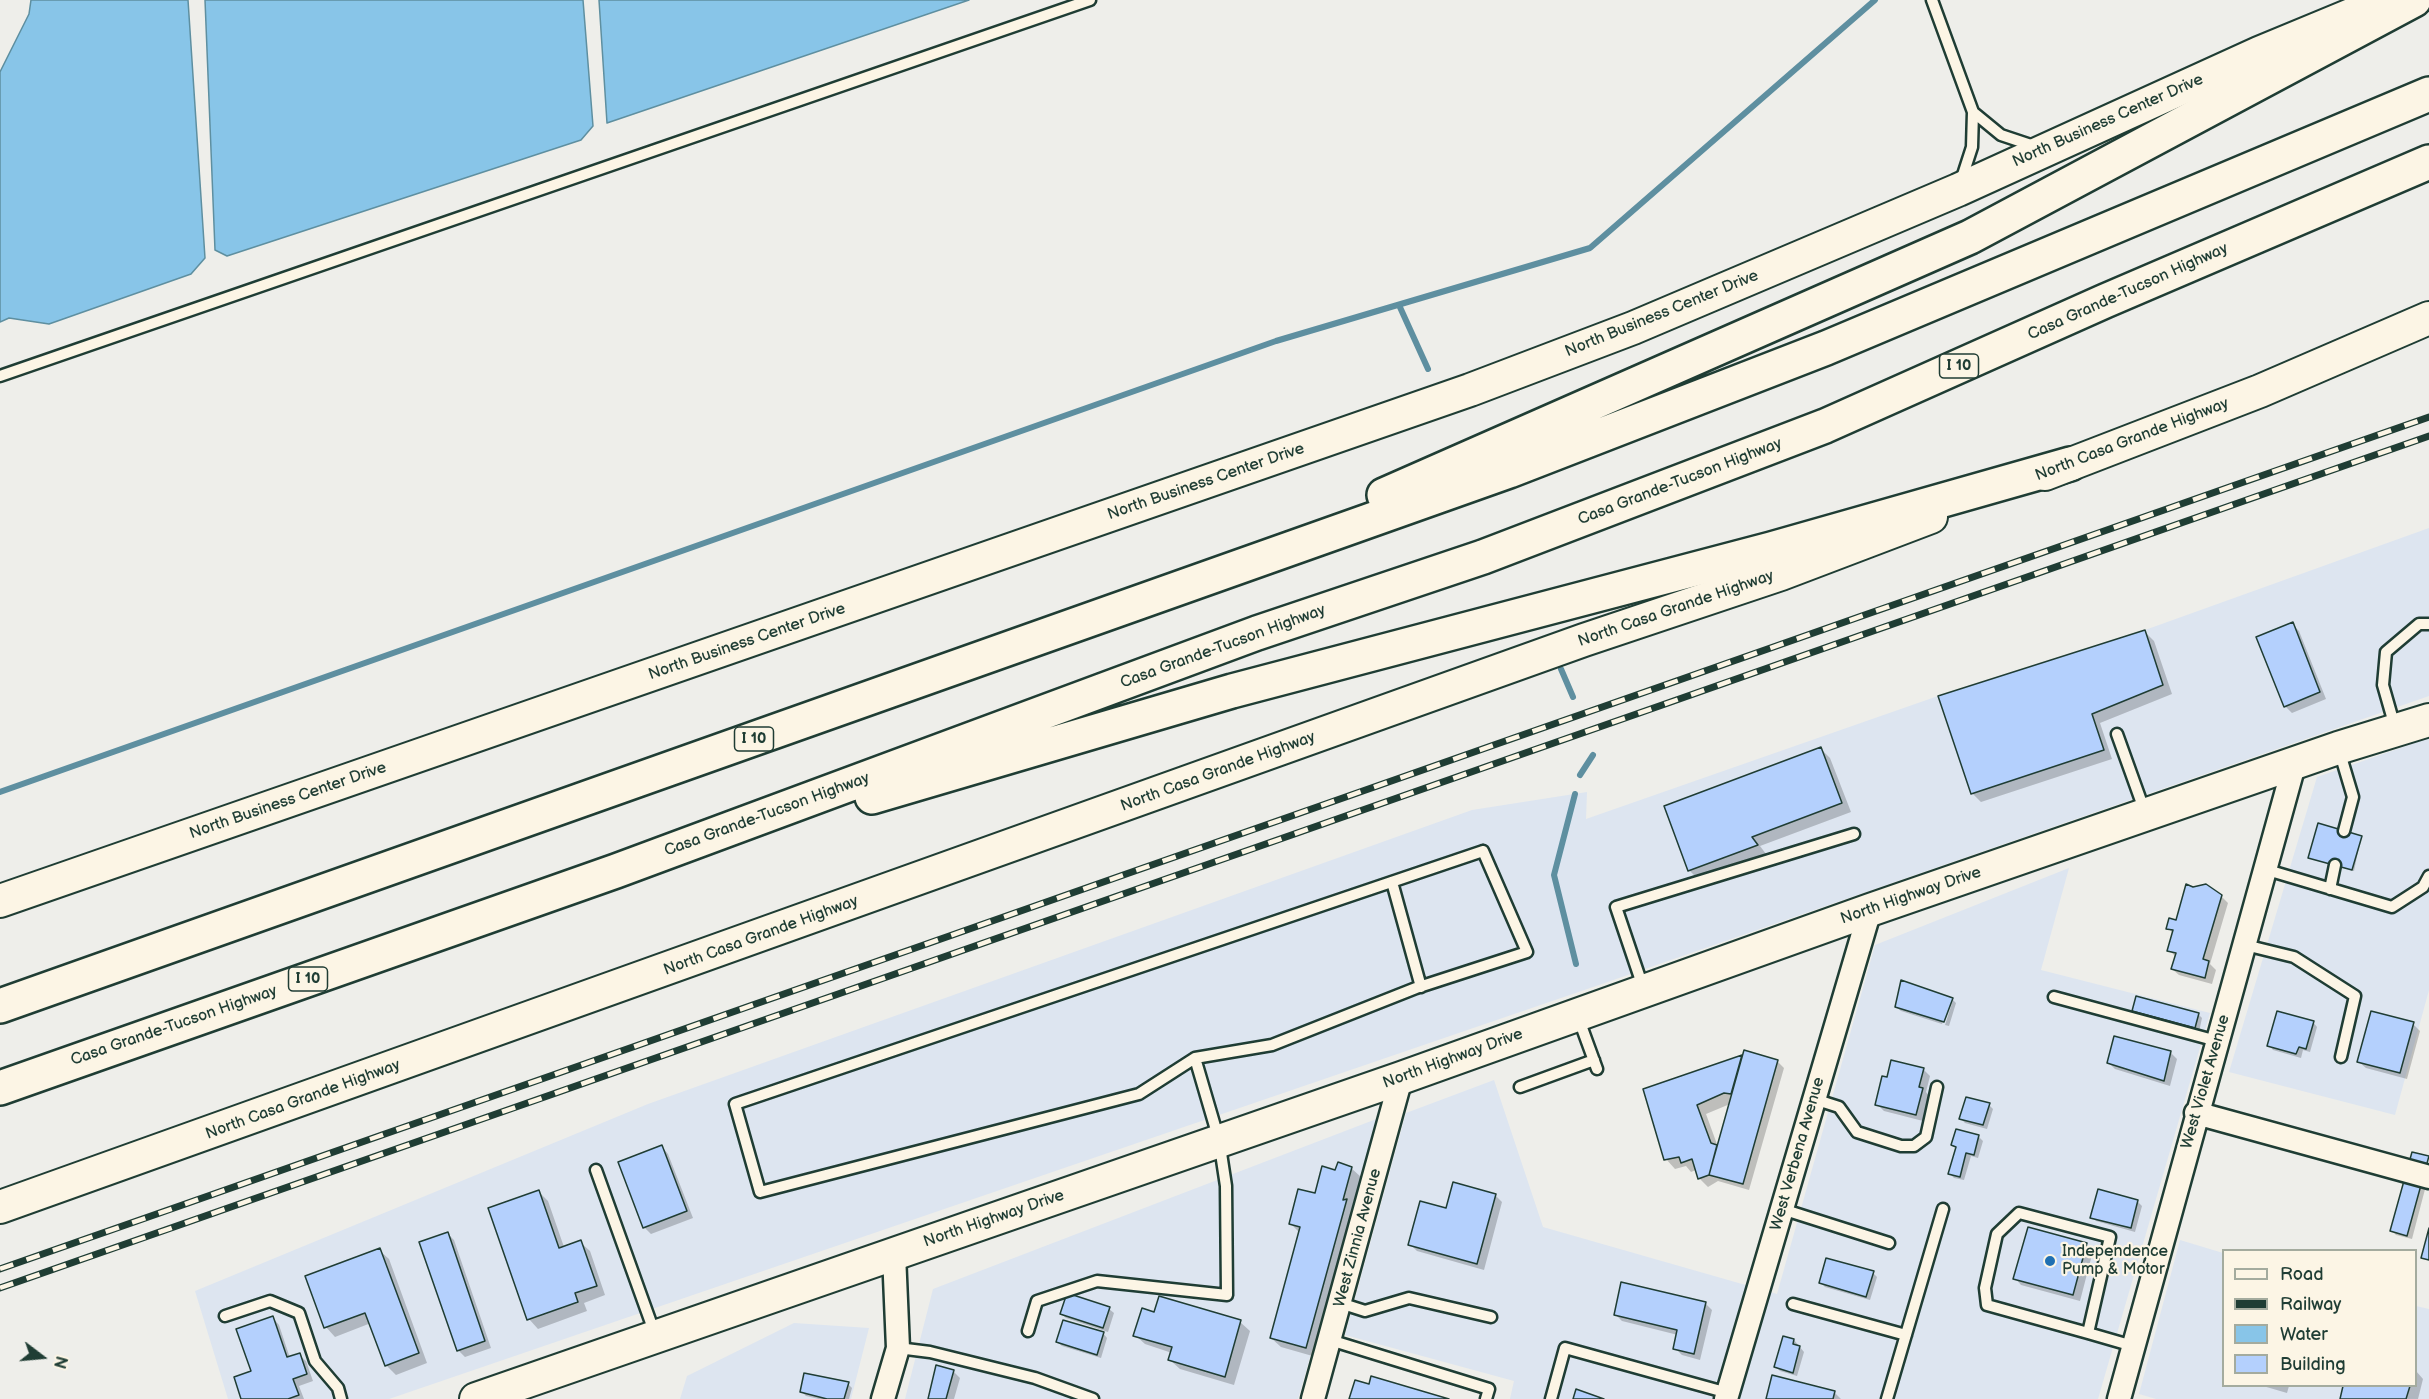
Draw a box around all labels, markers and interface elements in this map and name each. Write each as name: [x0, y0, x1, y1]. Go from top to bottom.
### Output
street label: North Business Center Drive: [2010, 70, 2206, 172]
street label: Casa Grande-Tucson Highway: [2025, 239, 2231, 345]
street label: North Business Center Drive: [1562, 266, 1762, 362]
road number: I 10: [1940, 354, 1978, 378]
street label: North Casa Grande Highway: [2033, 394, 2231, 486]
street label: Casa Grande-Tucson Highway: [1575, 434, 1785, 530]
street label: North Business Center Drive: [1105, 439, 1307, 525]
street label: North Casa Grande Highway: [1576, 566, 1776, 652]
street label: North Business Center Drive: [646, 599, 848, 685]
street label: Casa Grande-Tucson Highway: [1118, 601, 1328, 693]
road number: I 10: [734, 727, 774, 751]
street label: North Casa Grande Highway: [1118, 728, 1318, 816]
street label: North Business Center Drive: [187, 758, 389, 844]
street label: Casa Grande-Tucson Highway: [662, 769, 872, 861]
street label: North Highway Drive: [1838, 863, 1984, 929]
street label: North Casa Grande Highway: [661, 892, 861, 980]
road number: I 10: [288, 967, 328, 991]
street label: Casa Grande-Tucson Highway: [68, 982, 280, 1070]
street label: West Violet Avenue: [2178, 1013, 2234, 1151]
street label: North Highway Drive: [1380, 1025, 1526, 1093]
street label: North Casa Grande Highway: [203, 1056, 403, 1144]
street label: West Verbena Avenue: [1767, 1075, 1829, 1233]
street label: West Zinnia Avenue: [1330, 1167, 1386, 1309]
street label: North Highway Drive: [921, 1186, 1067, 1252]
place label: Independence Pump & Motor: [2062, 1242, 2168, 1280]
legend: [2222, 1249, 2417, 1387]
marker: Independence Pump & Motor: [2043, 1254, 2057, 1268]
text: Road: [2280, 1264, 2324, 1285]
text: Railway: [2280, 1294, 2342, 1315]
text: Water: [2280, 1324, 2328, 1345]
north arrow: [12, 1327, 72, 1387]
text: N: [49, 1354, 71, 1371]
text: Building: [2280, 1354, 2346, 1375]

